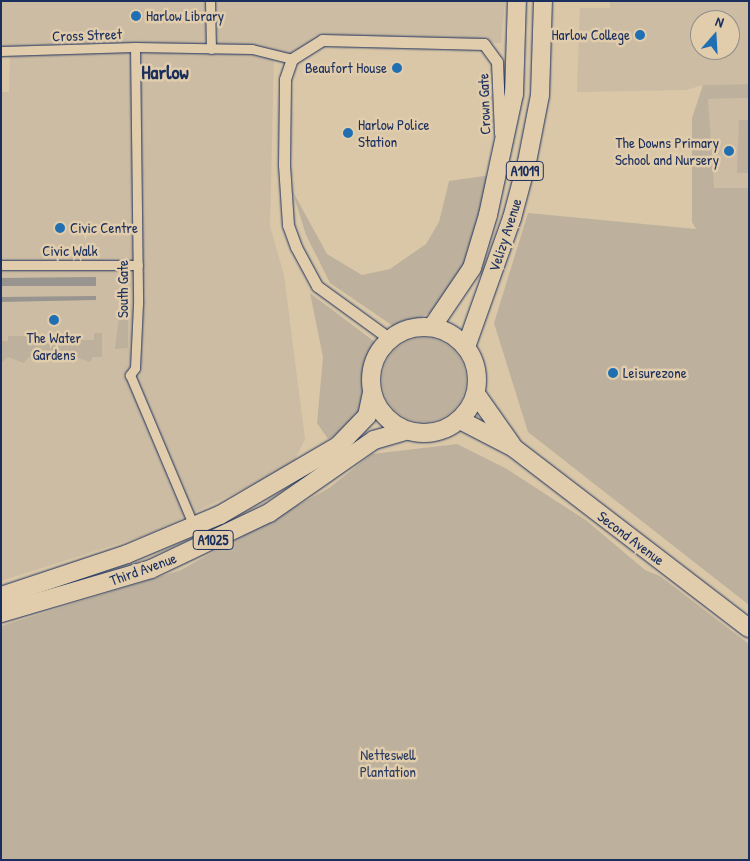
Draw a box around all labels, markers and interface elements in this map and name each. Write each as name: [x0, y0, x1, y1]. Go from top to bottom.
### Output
place label: Harlow Library: [146, 7, 224, 25]
marker: Harlow Library: [130, 10, 142, 22]
north arrow: [690, 10, 740, 60]
text: N: [713, 11, 726, 31]
street label: Cross Street: [52, 25, 122, 45]
place label: Harlow College: [552, 26, 630, 44]
marker: Harlow College: [634, 29, 646, 41]
district label: Harlow: [141, 59, 189, 83]
place label: Beaufort House: [305, 59, 387, 77]
marker: Beaufort House: [391, 62, 403, 74]
street label: Crown Gate: [474, 73, 494, 135]
place label: Harlow Police Station: [358, 115, 430, 150]
marker: Harlow Police Station: [342, 127, 354, 139]
place label: The Downs Primary School and Nursery: [615, 133, 719, 168]
marker: The Downs Primary School and Nursery: [723, 145, 735, 157]
road number: A1019: [505, 160, 545, 182]
street label: Velizy Avenue: [485, 196, 525, 274]
place label: Civic Centre: [70, 219, 138, 237]
marker: Civic Centre: [54, 222, 66, 234]
street label: Civic Walk: [42, 242, 98, 260]
street label: South Gate: [114, 260, 132, 318]
marker: The Water Gardens: [48, 314, 60, 326]
place label: The Water Gardens: [27, 328, 81, 363]
place label: Leisurezone: [623, 364, 687, 382]
marker: Leisurezone: [607, 367, 619, 379]
street label: Second Avenue: [594, 507, 668, 569]
road number: A1025: [192, 528, 234, 552]
street label: Third Avenue: [107, 549, 179, 589]
park label: Netteswell Plantation: [360, 745, 416, 780]

